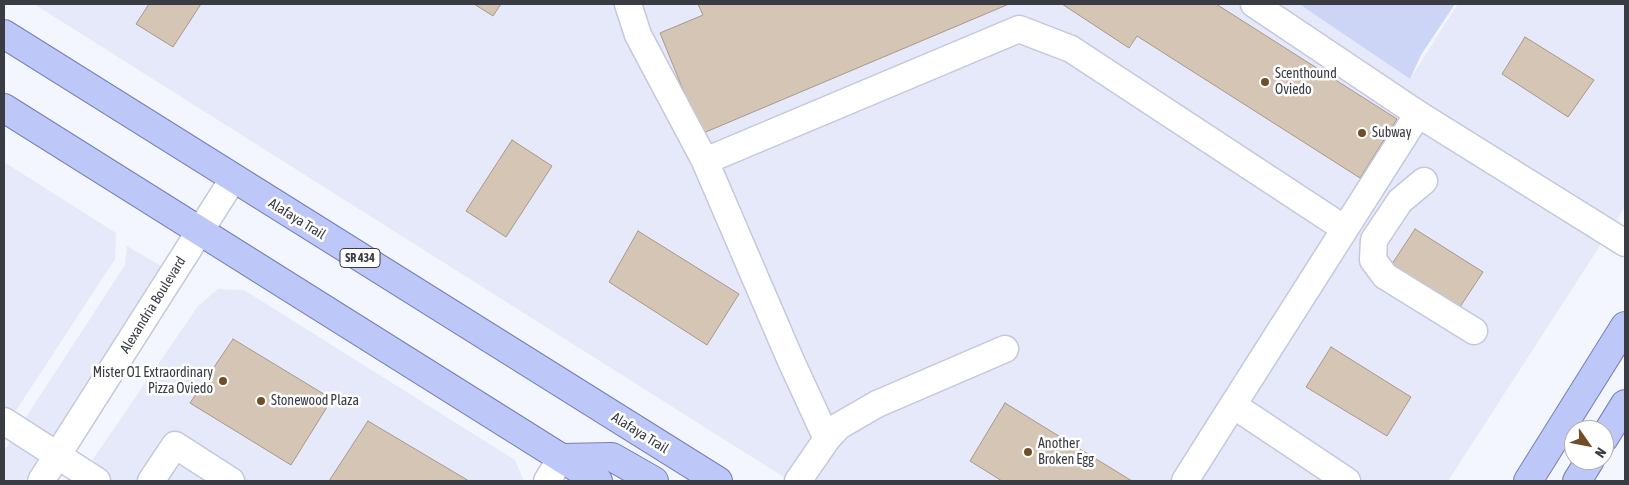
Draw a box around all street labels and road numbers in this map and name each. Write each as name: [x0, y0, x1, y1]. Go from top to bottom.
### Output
street label: Alafaya Trail: [265, 195, 329, 243]
road number: SR 434: [340, 248, 380, 268]
street label: Alexandria Boulevard: [117, 254, 189, 356]
street label: Alafaya Trail: [608, 409, 672, 457]

